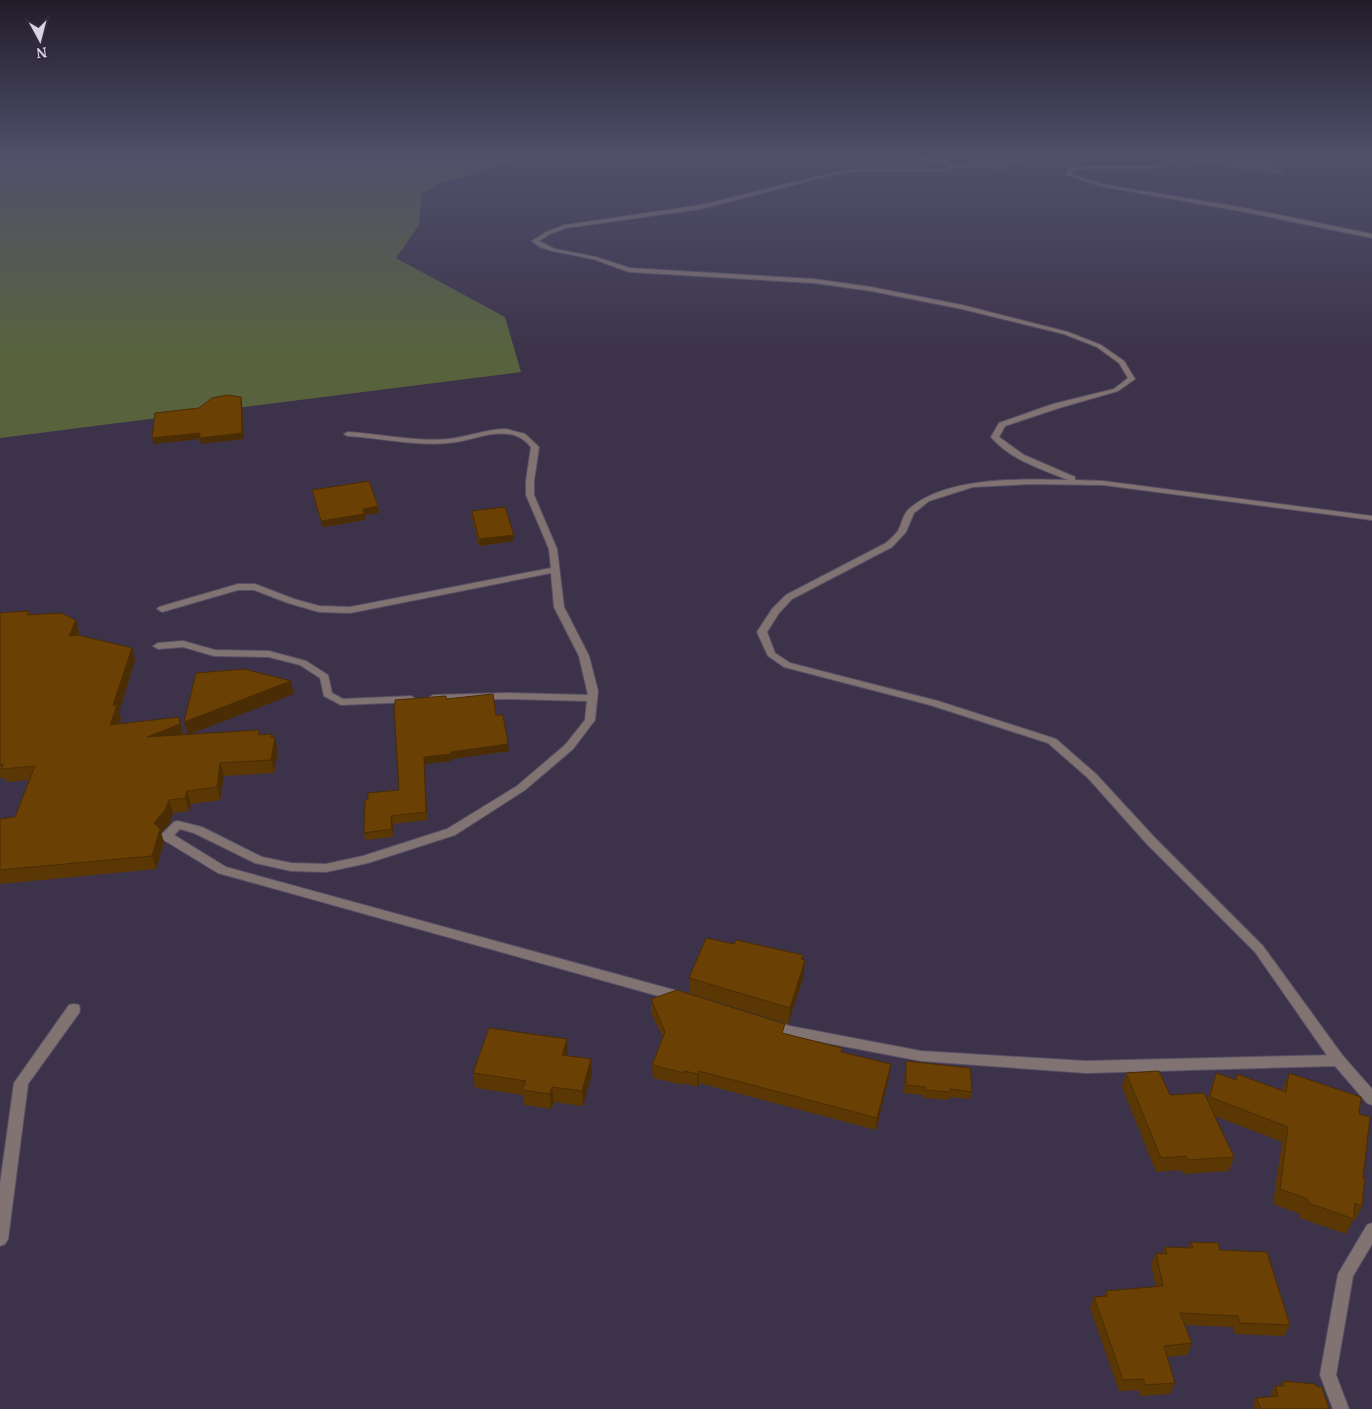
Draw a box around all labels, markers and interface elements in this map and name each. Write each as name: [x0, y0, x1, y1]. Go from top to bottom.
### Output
north arrow: [15, 15, 65, 65]
text: N: [35, 43, 48, 64]

